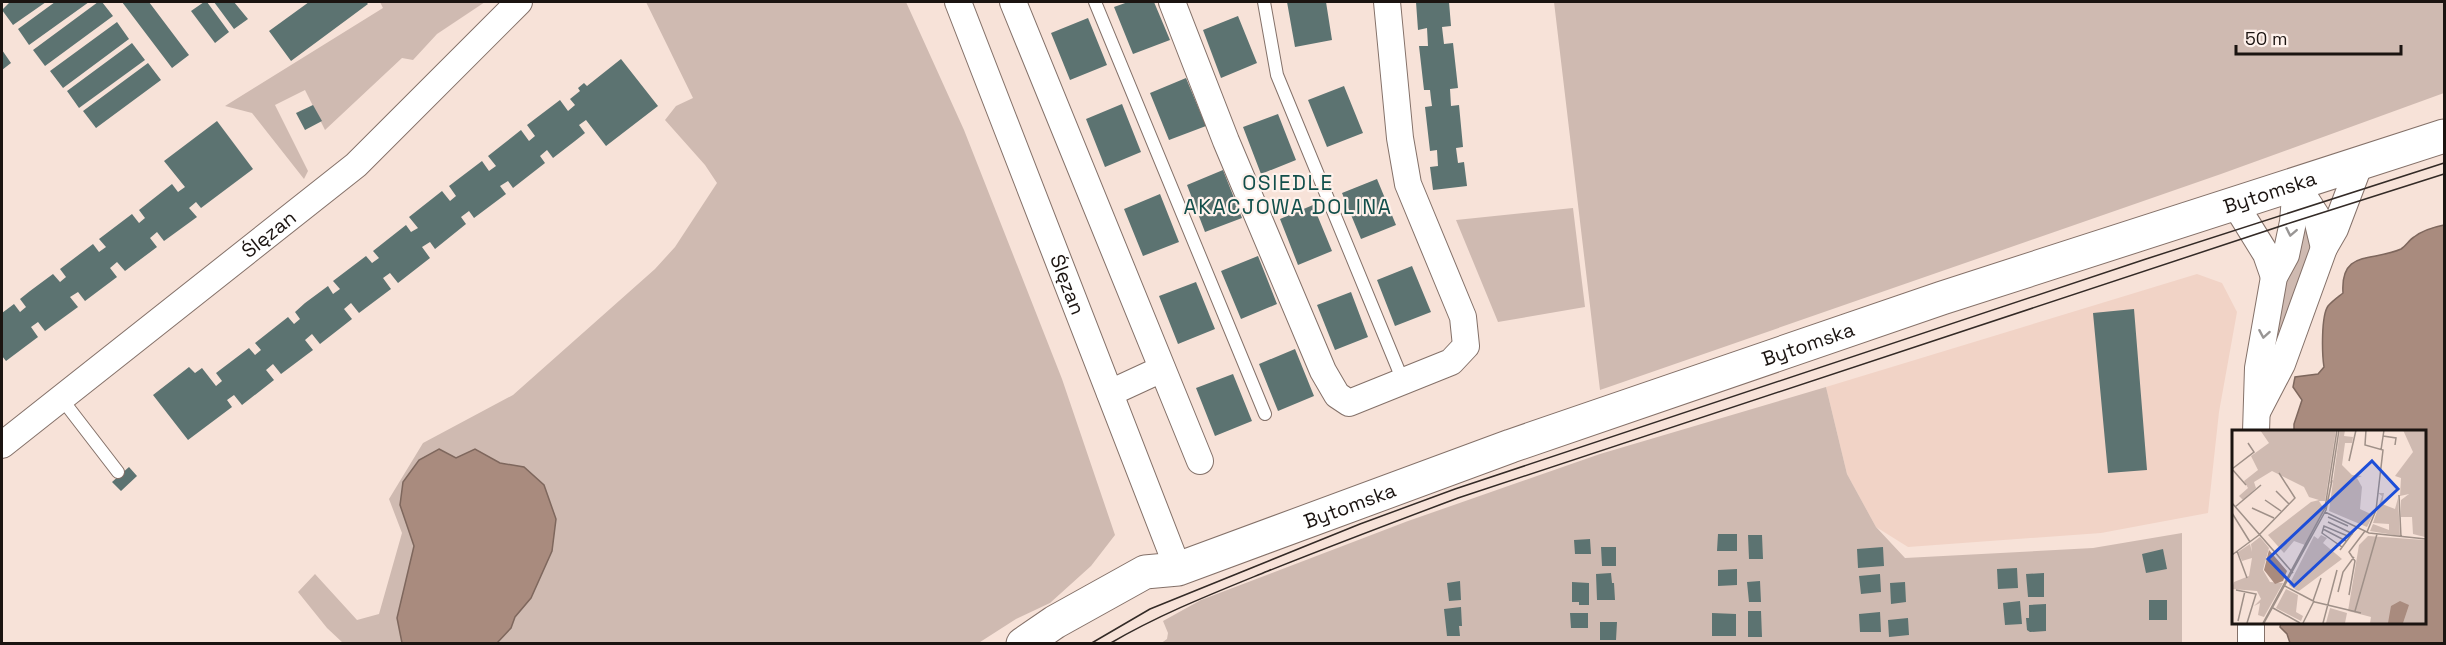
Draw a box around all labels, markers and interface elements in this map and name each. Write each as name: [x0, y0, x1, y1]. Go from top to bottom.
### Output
scale bar: [2236, 18, 2401, 56]
text: 50 m: [2245, 27, 2287, 50]
street label: Bytomska: [2220, 165, 2320, 219]
district label: OSIEDLE AKACJOWA DOLINA: [1183, 169, 1393, 220]
street label: Ślęzan: [236, 204, 301, 264]
one-way arrow: [2285, 227, 2298, 237]
street label: Ślęzan: [1044, 251, 1091, 318]
street label: Bytomska: [1758, 316, 1858, 372]
one-way arrow: [2258, 329, 2271, 339]
inset map: [2232, 430, 2425, 624]
street label: Bytomska: [1300, 477, 1399, 534]

